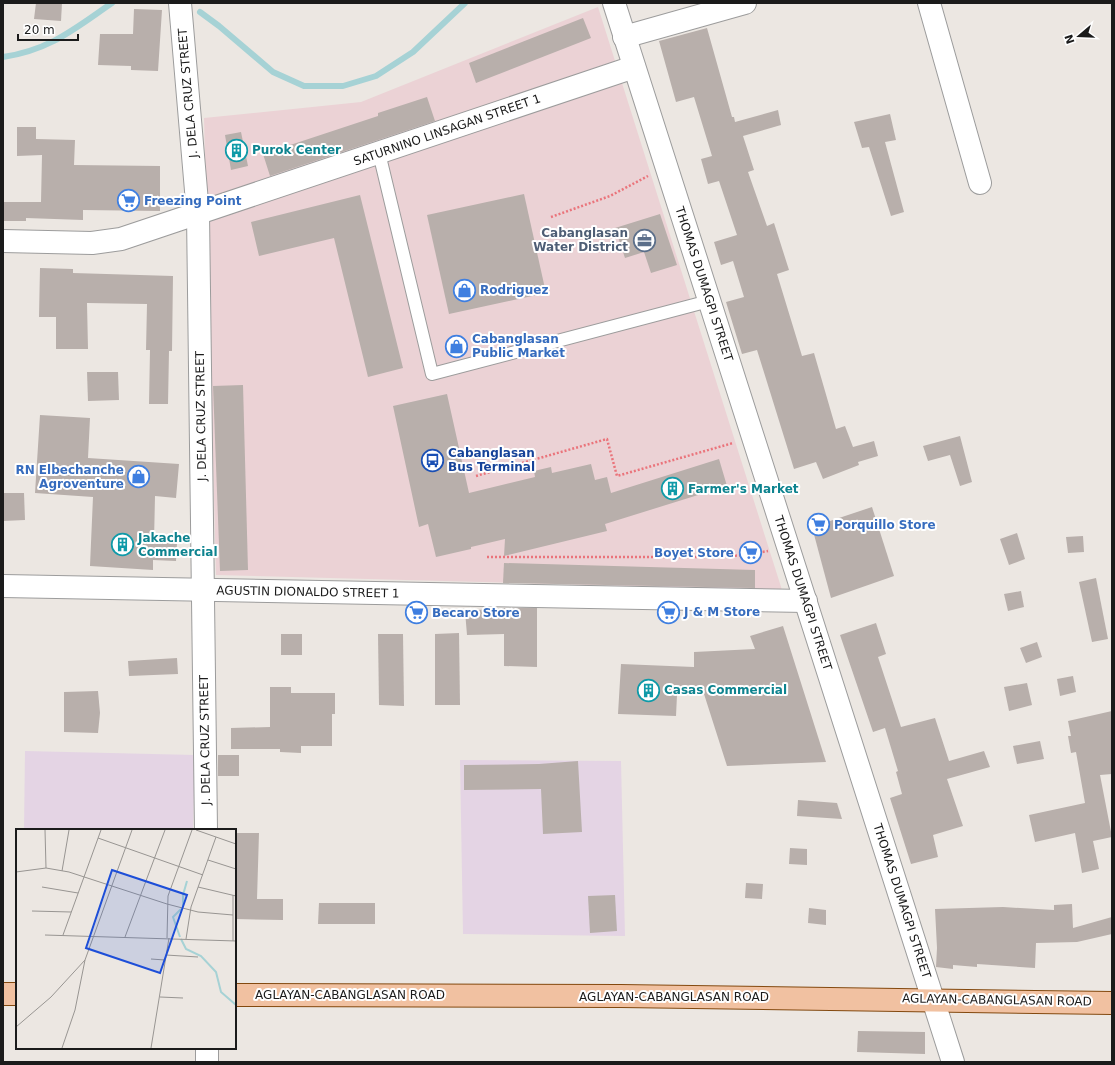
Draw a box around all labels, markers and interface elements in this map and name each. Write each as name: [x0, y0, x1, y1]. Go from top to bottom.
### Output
scale bar: [18, 16, 78, 42]
north arrow: [1059, 16, 1099, 56]
text: 20 m: [24, 23, 55, 37]
street label: J. DELA CRUZ STREET: [175, 27, 201, 159]
text: N: [1062, 33, 1078, 46]
street label: SATURNINO LINSAGAN STREET 1: [352, 91, 542, 169]
building icon: Purok Center: [223, 137, 249, 163]
place label: Purok Center: [252, 143, 341, 157]
supermarket icon: Freezing Point: [115, 188, 141, 214]
place label: Freezing Point: [144, 194, 242, 208]
street label: THOMAS DUMAGPI STREET: [672, 204, 736, 364]
place label: Cabanglasan Water District: [533, 226, 628, 254]
office icon: Cabanglasan Water District: [631, 227, 657, 253]
shop icon: Rodriguez: [451, 277, 477, 303]
place label: Rodriguez: [480, 283, 548, 297]
place label: Cabanglasan Public Market: [472, 332, 565, 360]
shop icon: Cabanglasan Public Market: [444, 333, 470, 359]
street label: J. DELA CRUZ STREET: [193, 350, 209, 482]
place label: Cabanglasan Bus Terminal: [448, 446, 535, 474]
bus stop icon: Cabanglasan Bus Terminal: [420, 447, 446, 473]
place label: RN Elbechanche Agroventure: [15, 463, 124, 491]
shop icon: RN Elbechanche Agroventure: [126, 464, 152, 490]
building icon: Farmer's Market: [659, 476, 685, 502]
place label: Farmer's Market: [688, 482, 799, 496]
supermarket icon: Porquillo Store: [806, 512, 832, 538]
street label: THOMAS DUMAGPI STREET: [771, 513, 835, 673]
place label: Porquillo Store: [834, 518, 936, 532]
place label: Jakache Commercial: [137, 531, 218, 559]
building icon: Jakache Commercial: [109, 532, 135, 558]
supermarket icon: Boyet Store: [737, 540, 763, 566]
place label: Boyet Store: [654, 546, 734, 560]
street label: AGUSTIN DIONALDO STREET 1: [216, 583, 400, 601]
supermarket icon: J & M Store: [656, 599, 682, 625]
supermarket icon: Becaro Store: [404, 600, 430, 626]
place label: J & M Store: [683, 605, 760, 619]
place label: Becaro Store: [432, 606, 520, 620]
street label: J. DELA CRUZ STREET: [197, 674, 213, 806]
building icon: Casas Commercial: [635, 677, 661, 703]
place label: Casas Commercial: [664, 683, 787, 697]
street label: THOMAS DUMAGPI STREET: [870, 821, 934, 981]
inset map: [16, 829, 236, 1049]
street label: AGLAYAN-CABANGLASAN ROAD: [255, 988, 445, 1002]
street label: AGLAYAN-CABANGLASAN ROAD: [579, 990, 769, 1004]
street label: AGLAYAN-CABANGLASAN ROAD: [902, 991, 1092, 1009]

